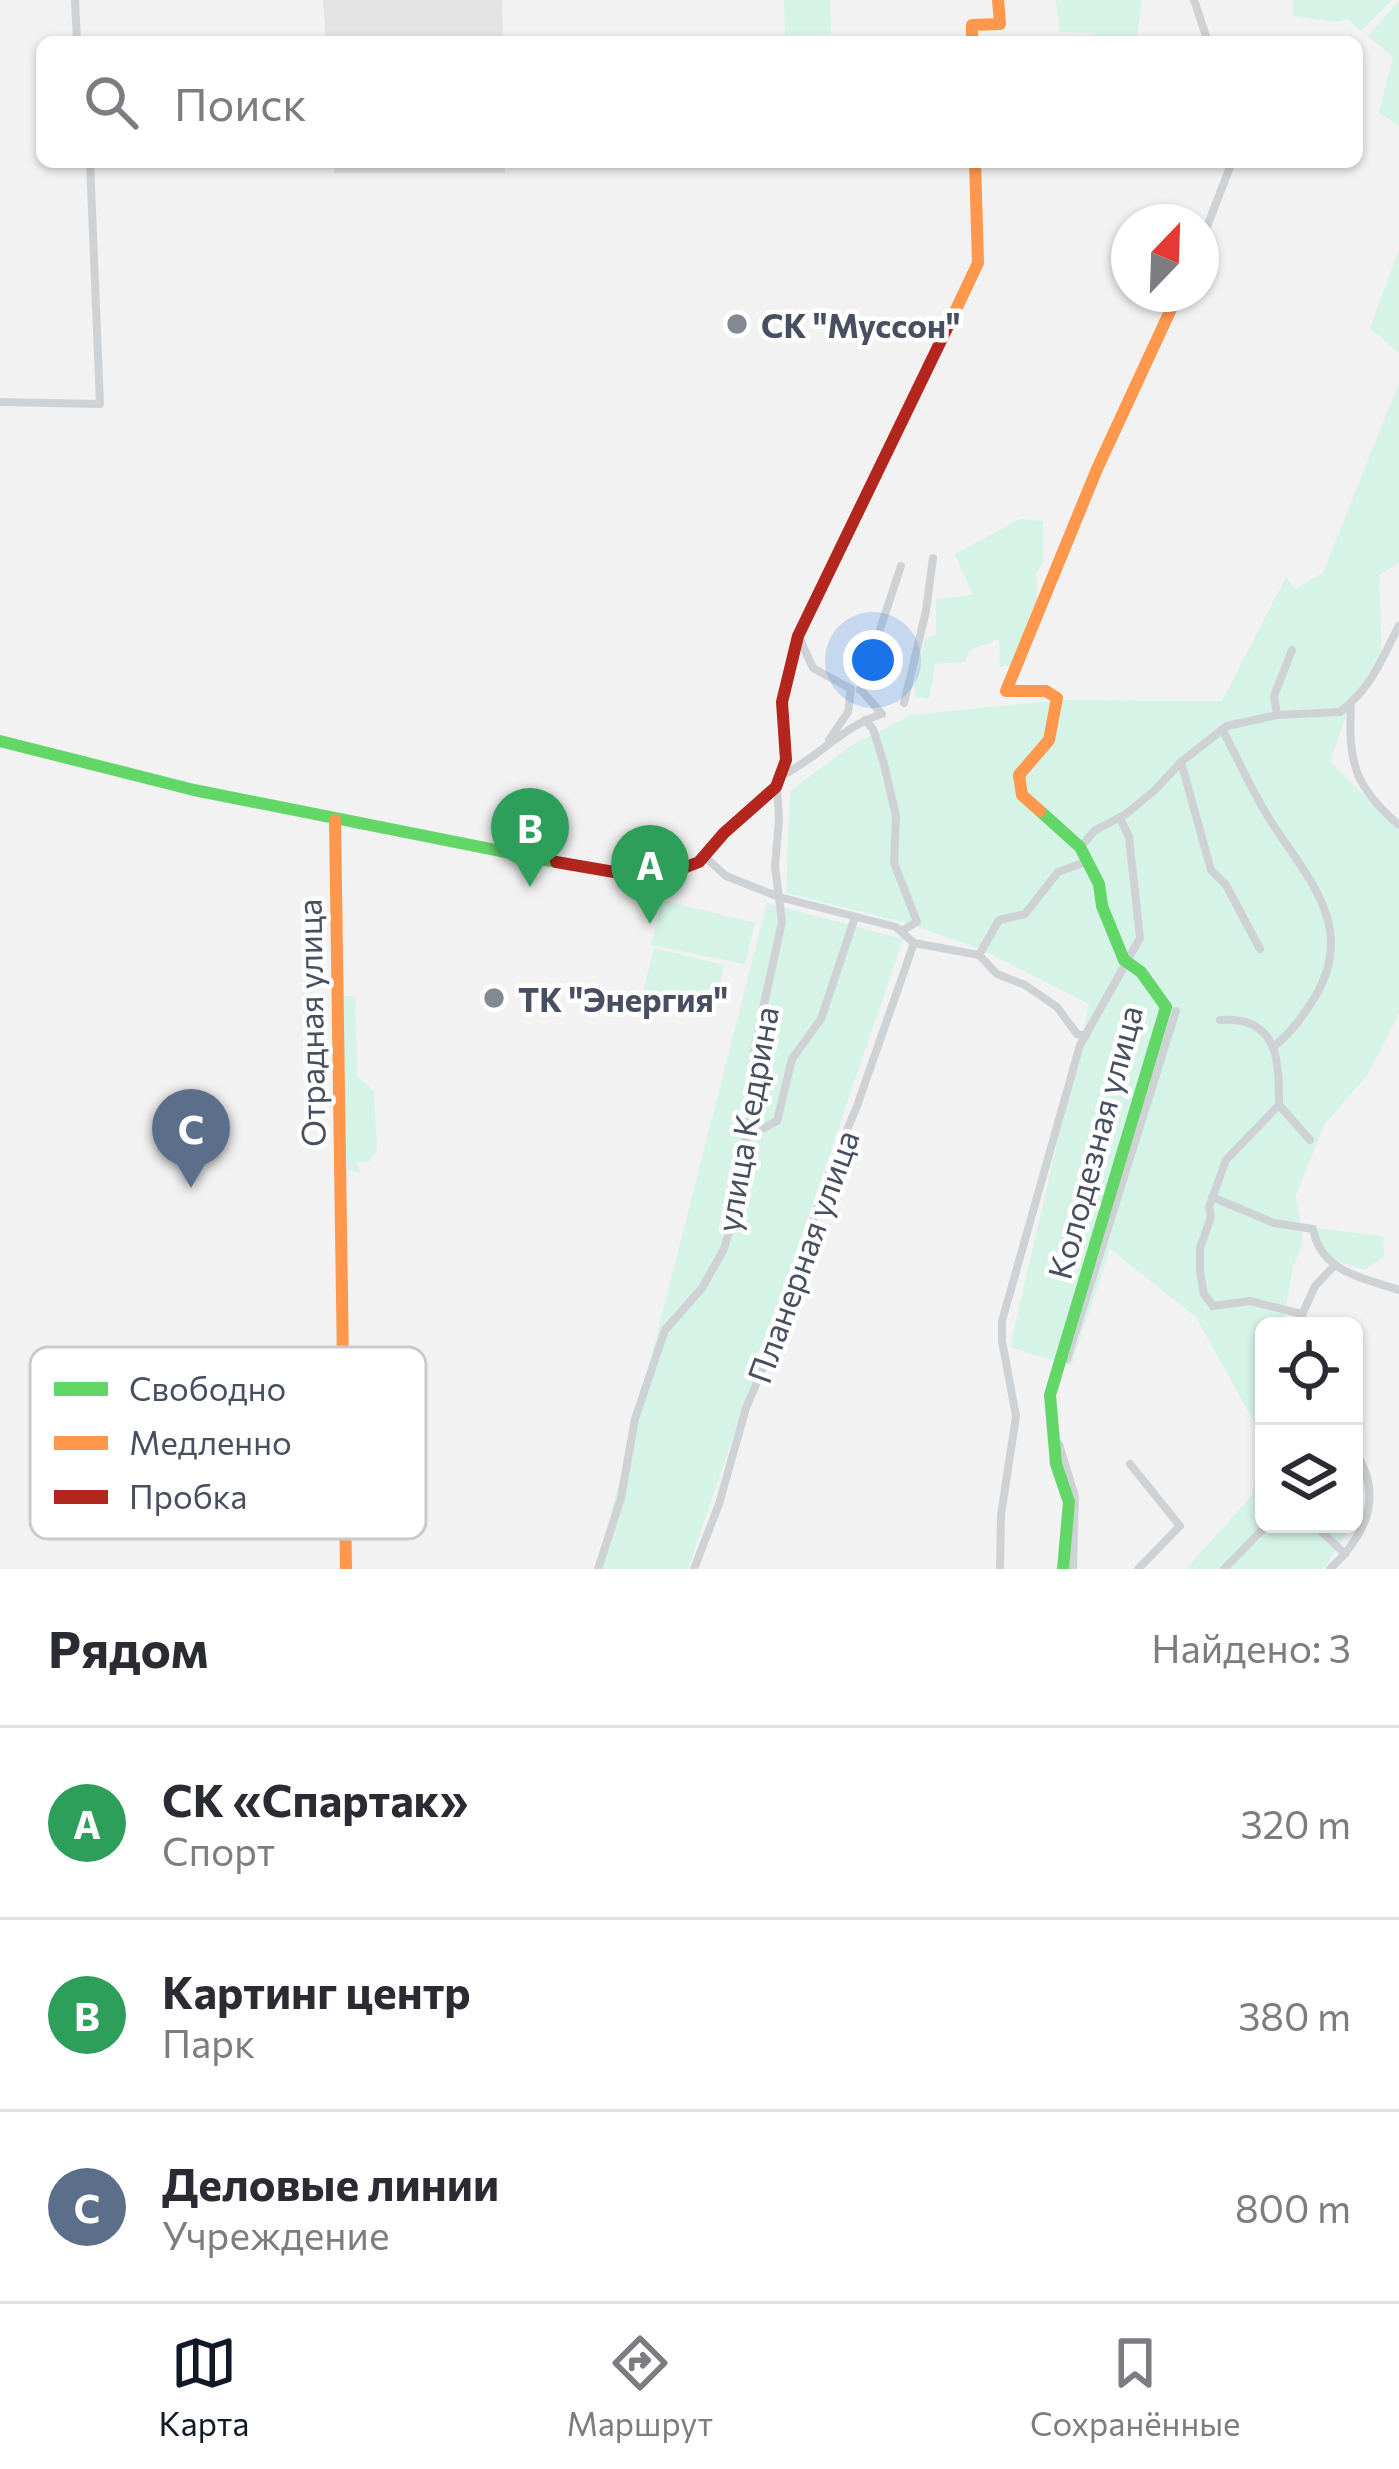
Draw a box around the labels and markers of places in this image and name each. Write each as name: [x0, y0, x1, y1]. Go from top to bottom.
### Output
place label: СК "Муссон": [761, 304, 961, 345]
marker: СК "Муссон": [724, 311, 750, 337]
pin: B: [491, 788, 569, 887]
pin: A: [611, 825, 689, 924]
place label: ТК "Энергия": [518, 978, 728, 1019]
marker: ТК "Энергия": [481, 985, 507, 1011]
pin: C: [152, 1089, 230, 1188]

